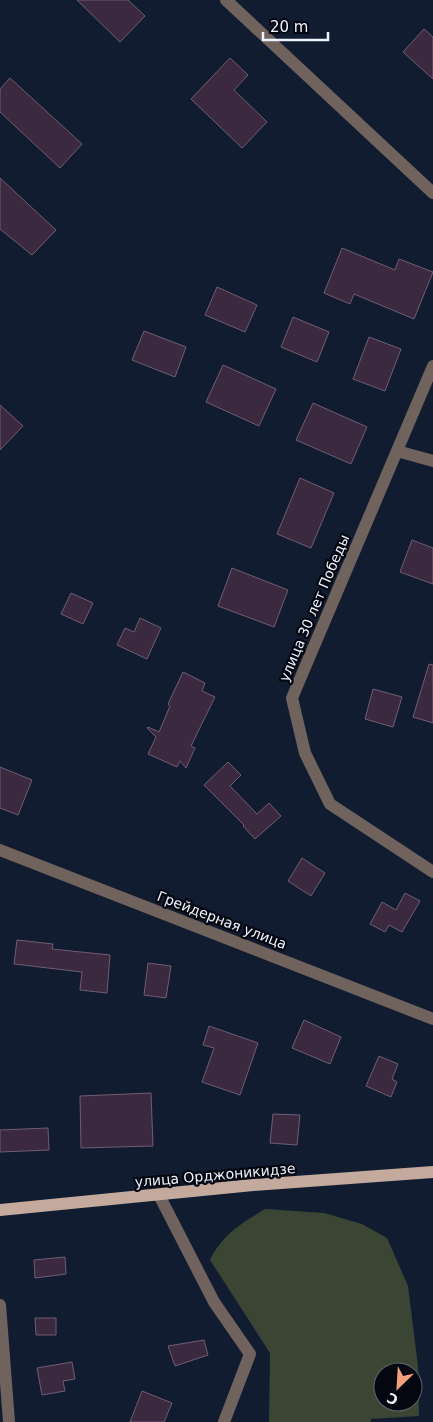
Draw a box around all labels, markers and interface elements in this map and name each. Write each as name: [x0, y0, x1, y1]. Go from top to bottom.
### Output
scale bar: [263, 10, 328, 42]
text: 20 m: [270, 18, 308, 36]
street label: улица 30 лет Победы: [276, 532, 352, 684]
street label: Грейдерная улица: [155, 888, 289, 952]
street label: улица Орджоникидзе: [134, 1160, 296, 1190]
north arrow: [373, 1362, 423, 1412]
text: С: [384, 1389, 401, 1408]

